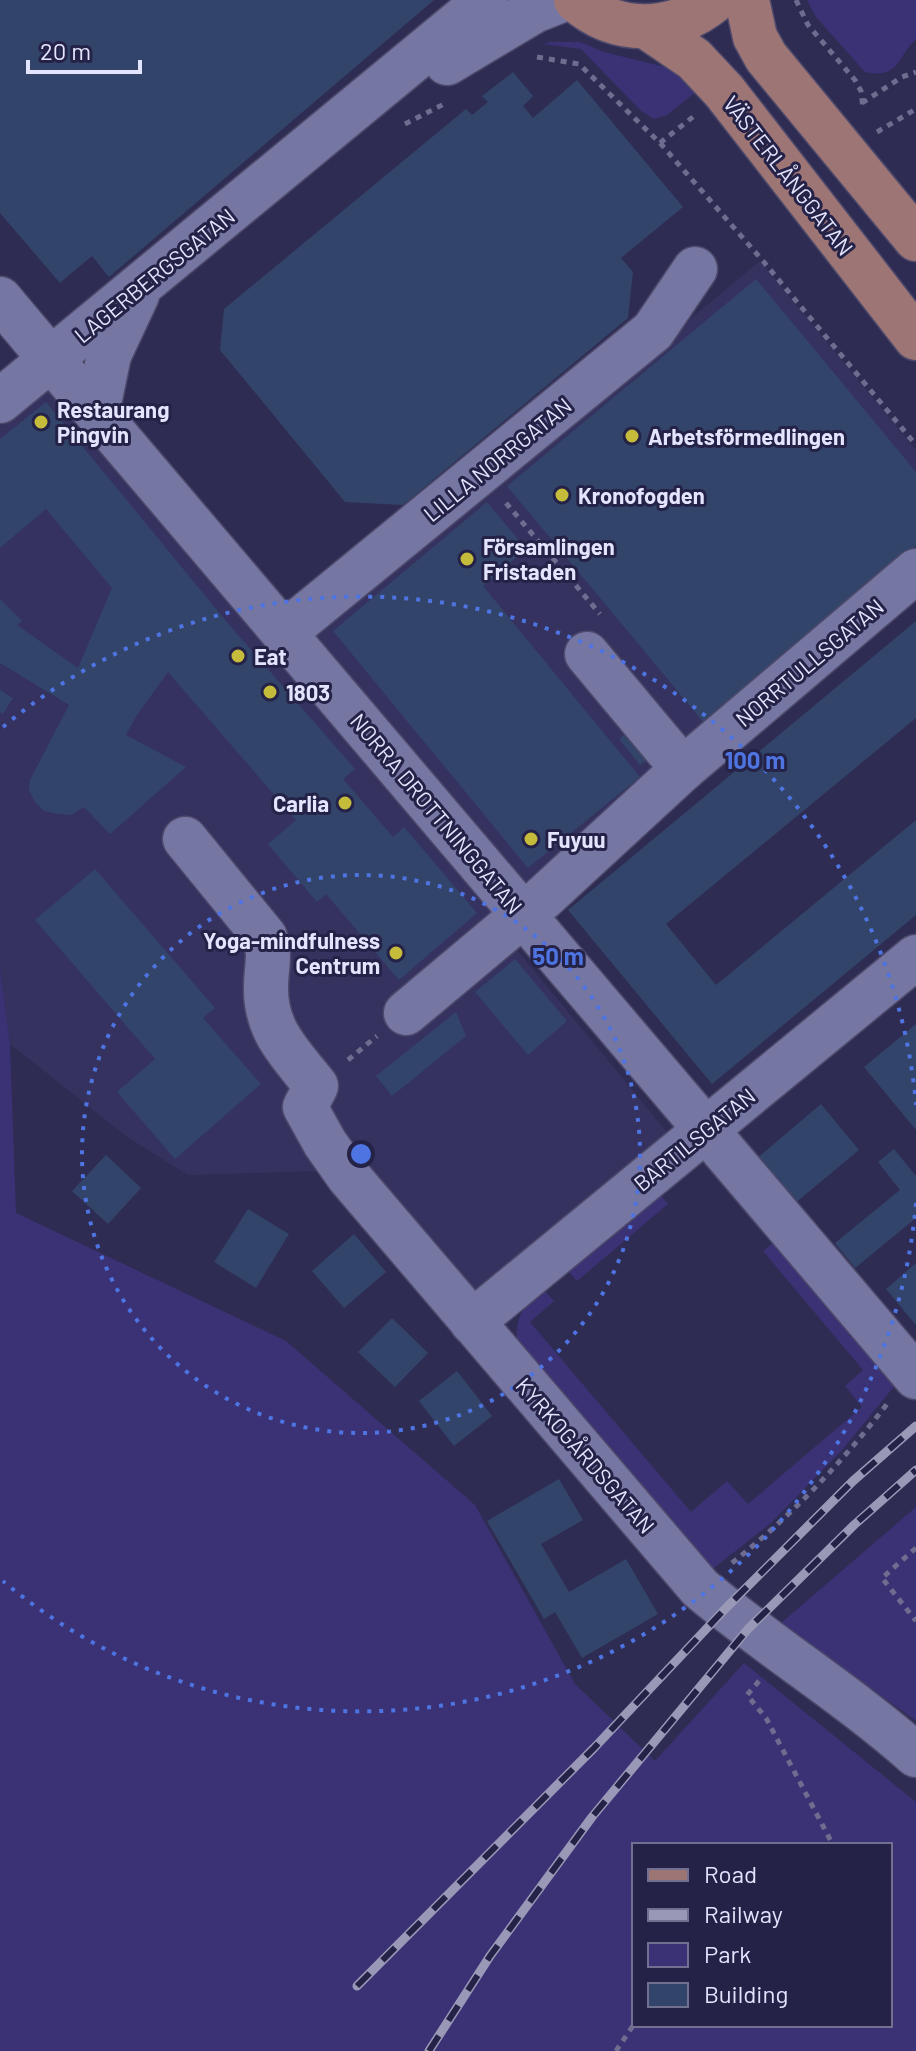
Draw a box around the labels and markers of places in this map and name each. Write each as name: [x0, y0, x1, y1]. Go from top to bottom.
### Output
place label: Restaurang Pingvin: [57, 396, 169, 447]
marker: Restaurang Pingvin: [32, 413, 50, 431]
place label: Arbetsförmedlingen: [648, 423, 845, 449]
marker: Arbetsförmedlingen: [623, 427, 641, 445]
place label: Kronofogden: [578, 482, 705, 508]
marker: Kronofogden: [553, 486, 571, 504]
place label: Församlingen Fristaden: [483, 533, 615, 584]
marker: Församlingen Fristaden: [458, 550, 476, 568]
place label: Eat: [254, 643, 287, 669]
marker: Eat: [229, 647, 247, 665]
place label: 1803: [286, 679, 330, 705]
marker: 1803: [261, 683, 279, 701]
place label: Carlia: [273, 790, 329, 816]
marker: Carlia: [336, 794, 354, 812]
place label: Fuyuu: [547, 826, 606, 852]
marker: Fuyuu: [522, 830, 540, 848]
place label: Yoga-mindfulness Centrum: [203, 927, 380, 978]
marker: Yoga-mindfulness Centrum: [387, 944, 405, 962]
centre of rings: [347, 1140, 375, 1168]

